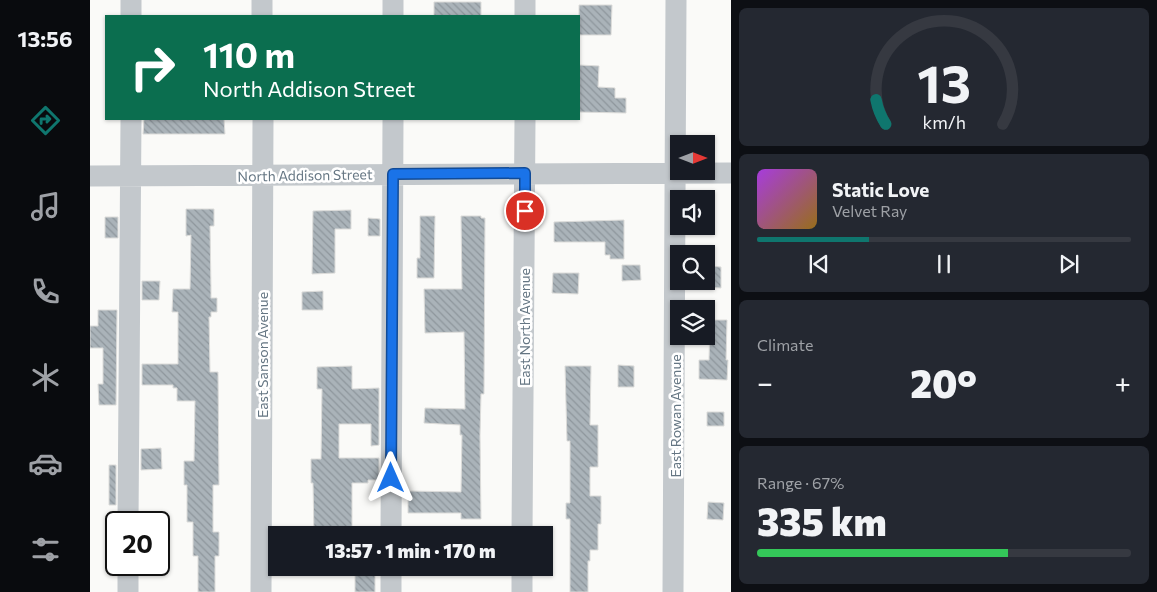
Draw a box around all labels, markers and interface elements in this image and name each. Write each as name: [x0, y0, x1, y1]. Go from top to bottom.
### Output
text: 13:56: [18, 25, 73, 52]
text: 110 m: [203, 32, 295, 75]
icon: right: [120, 35, 185, 100]
text: 13: [917, 50, 971, 114]
text: North Addison Street: [203, 75, 415, 102]
icon: directions: [28, 103, 63, 138]
text: km/h: [922, 111, 966, 133]
north arrow: [670, 135, 715, 180]
map controls: [670, 135, 715, 345]
street label: North Addison Street: [237, 165, 373, 185]
text: Static Love: [832, 178, 929, 201]
icon: music: [28, 189, 63, 224]
pin: [504, 190, 546, 232]
button: sound: [670, 190, 715, 235]
icon: arrive: [511, 197, 539, 225]
text: Velvet Ray: [832, 201, 907, 220]
button: search: [670, 245, 715, 290]
icon: previous: [805, 250, 833, 278]
icon: pause: [930, 250, 958, 278]
icon: next: [1055, 250, 1083, 278]
street label: East North Avenue: [516, 268, 533, 386]
icon: phone: [28, 274, 63, 309]
street label: East Sanson Avenue: [254, 292, 271, 418]
button: layers: [670, 300, 715, 345]
text: Climate: [757, 335, 813, 354]
street label: East Rowan Avenue: [667, 354, 684, 478]
text: 20°: [910, 359, 977, 406]
icon: climate: [28, 360, 63, 395]
text: −: [757, 365, 773, 399]
text: +: [1115, 365, 1131, 399]
icon: car: [28, 446, 63, 481]
position arrow: [364, 451, 416, 503]
text: Range · 67%: [757, 473, 844, 492]
text: 335 km: [757, 497, 887, 544]
speed limit sign: 20: [105, 511, 170, 576]
icon: filters: [28, 532, 63, 567]
text: 13:57 · 1 min · 170 m: [325, 539, 496, 562]

